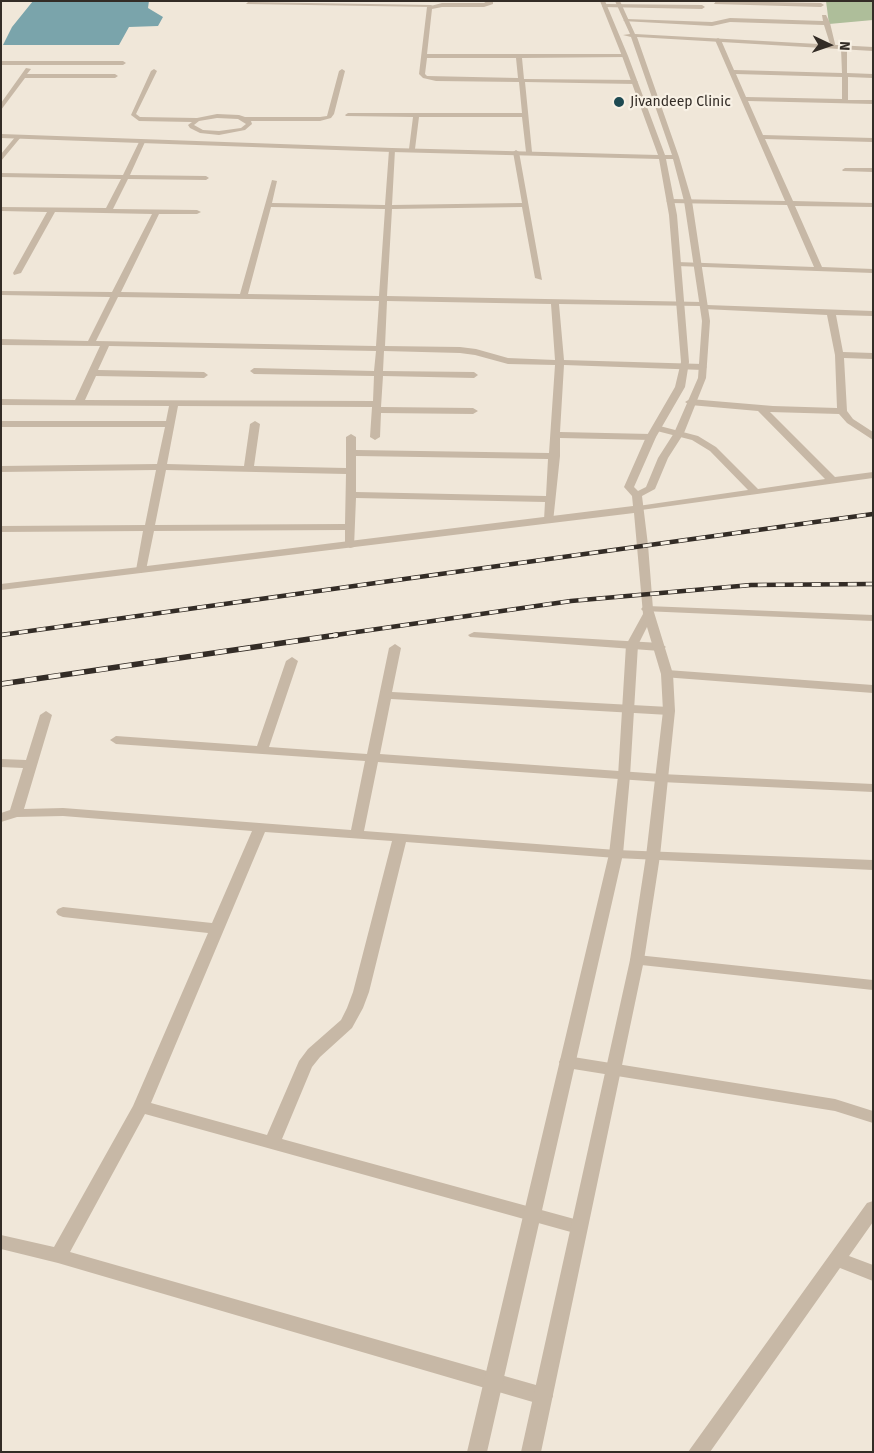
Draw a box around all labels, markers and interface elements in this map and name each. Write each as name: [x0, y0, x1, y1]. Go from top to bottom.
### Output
north arrow: [804, 20, 854, 70]
text: N: [836, 41, 853, 51]
place label: Jivandeep Clinic: [630, 94, 731, 110]
marker: Jivandeep Clinic: [612, 95, 626, 109]

